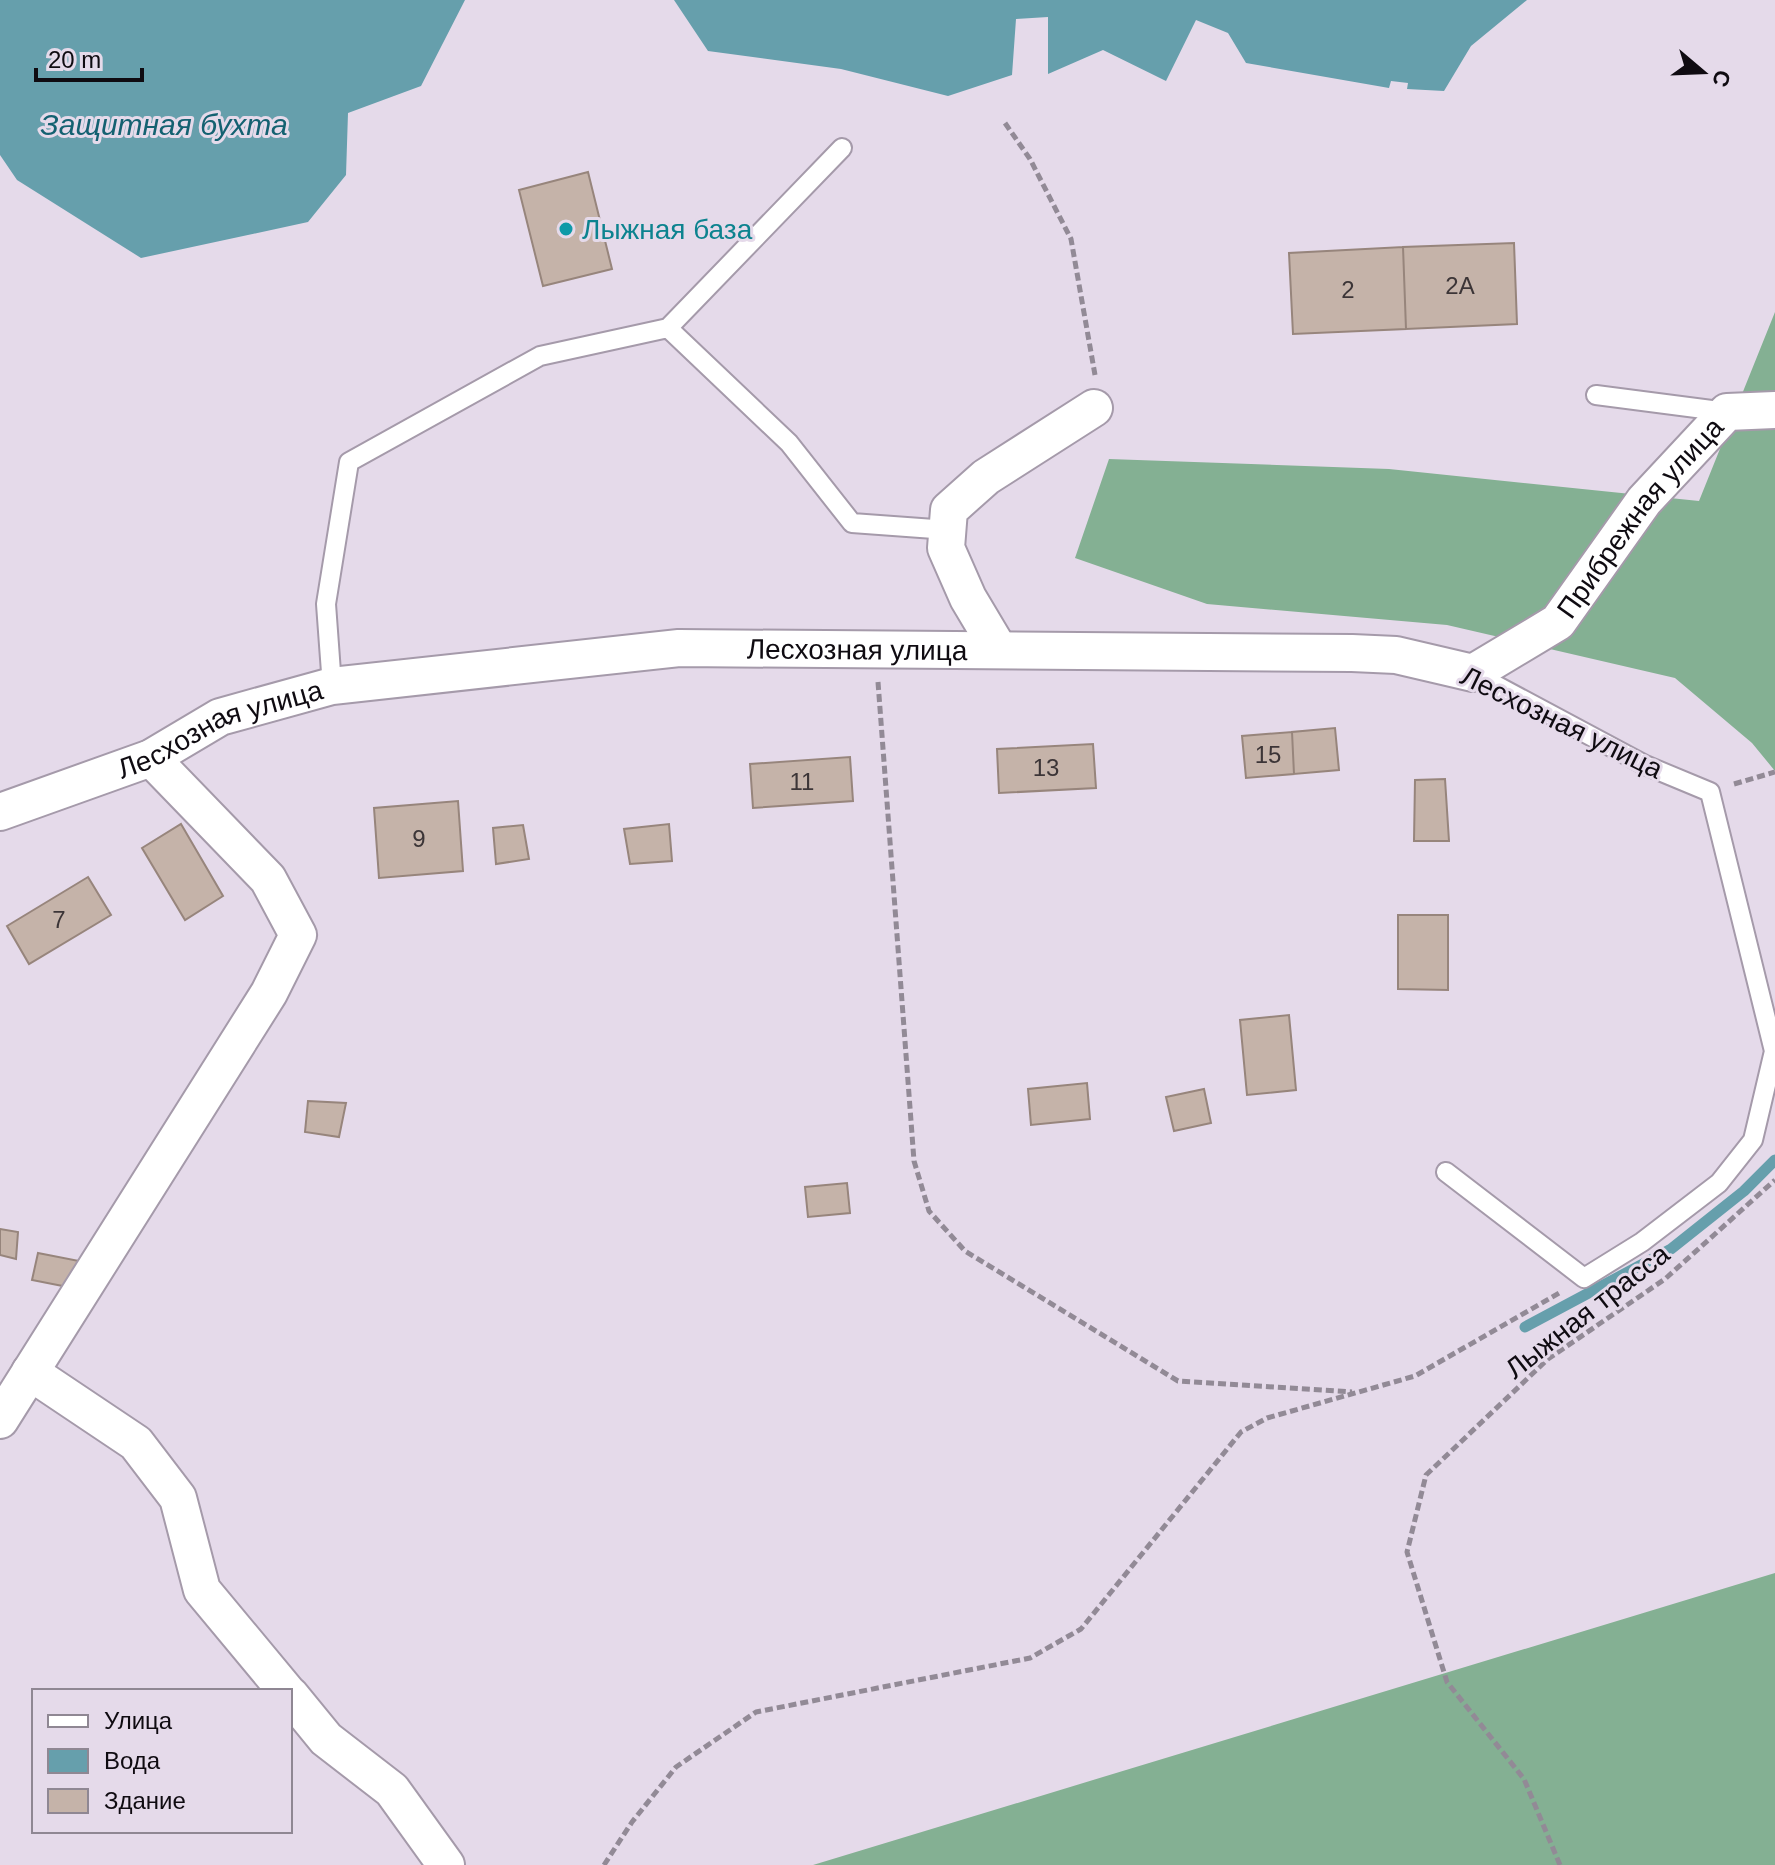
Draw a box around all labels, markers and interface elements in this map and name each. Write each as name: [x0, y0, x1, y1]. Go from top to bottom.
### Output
scale bar: [36, 32, 142, 82]
north arrow: [1663, 32, 1743, 112]
text: 20 m: [48, 46, 101, 73]
text: С: [1707, 67, 1736, 90]
water label: Защитная бухта: [40, 108, 288, 141]
place label: Лыжная база: [582, 214, 753, 245]
marker: Лыжная база: [557, 220, 575, 238]
house number: 2А: [1445, 272, 1475, 299]
house number: 2: [1341, 276, 1355, 303]
street label: Прибрежная улица: [1551, 411, 1730, 624]
street label: Лесхозная улица: [747, 634, 968, 666]
street label: Лесхозная улица: [1456, 660, 1668, 785]
street label: Лесхозная улица: [113, 674, 327, 785]
house number: 15: [1255, 741, 1281, 768]
house number: 13: [1033, 754, 1059, 781]
house number: 11: [790, 768, 814, 795]
house number: 9: [412, 825, 426, 852]
house number: 7: [52, 906, 66, 933]
street label: Лыжная трасса: [1499, 1238, 1675, 1385]
legend: [32, 1689, 292, 1833]
text: Улица: [104, 1707, 173, 1734]
text: Вода: [104, 1747, 161, 1774]
text: Здание: [104, 1787, 186, 1814]

